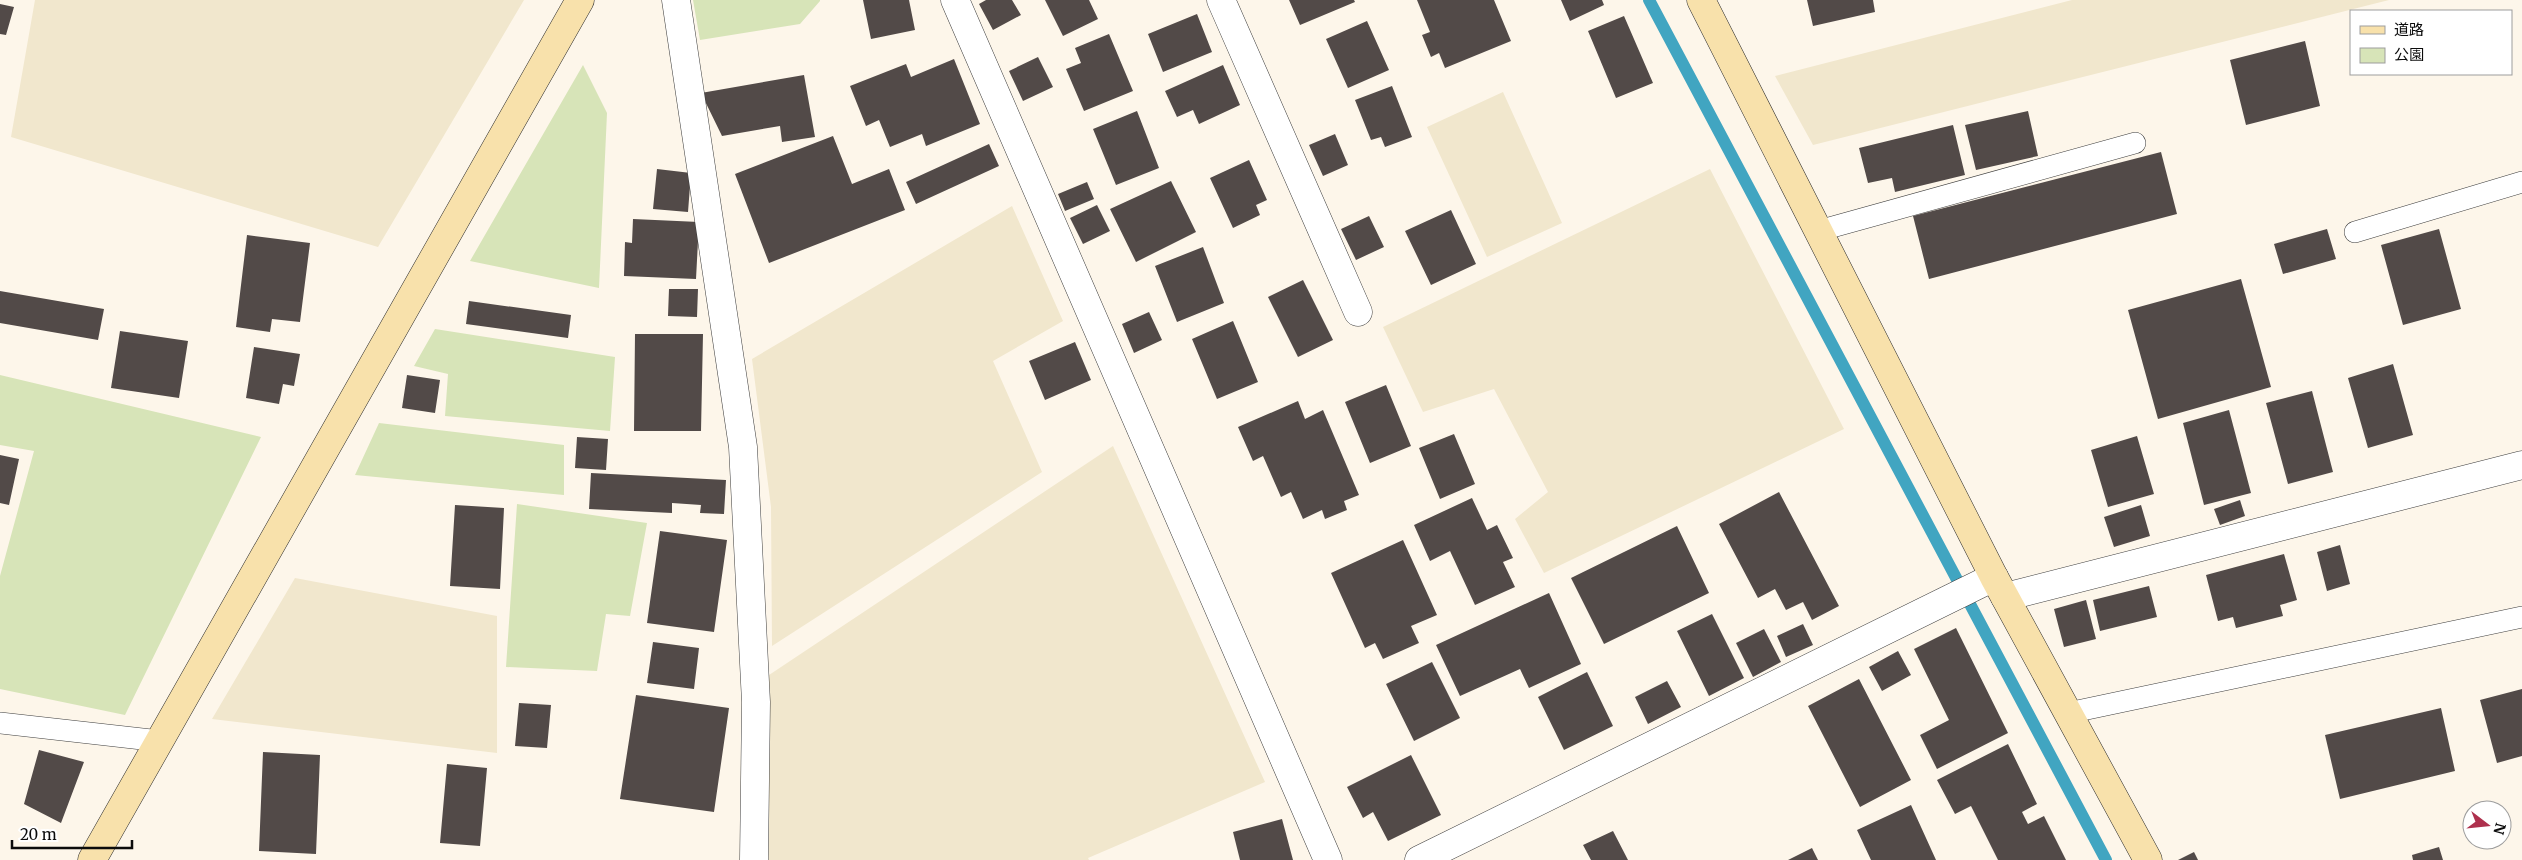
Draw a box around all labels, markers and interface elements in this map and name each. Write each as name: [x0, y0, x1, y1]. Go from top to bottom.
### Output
legend: [2350, 10, 2512, 75]
text: 道路: [2394, 20, 2424, 39]
text: 公園: [2394, 45, 2424, 64]
north arrow: [2462, 800, 2512, 850]
scale bar: [12, 818, 132, 850]
text: N: [2489, 821, 2510, 836]
text: 20 m: [20, 825, 57, 844]

